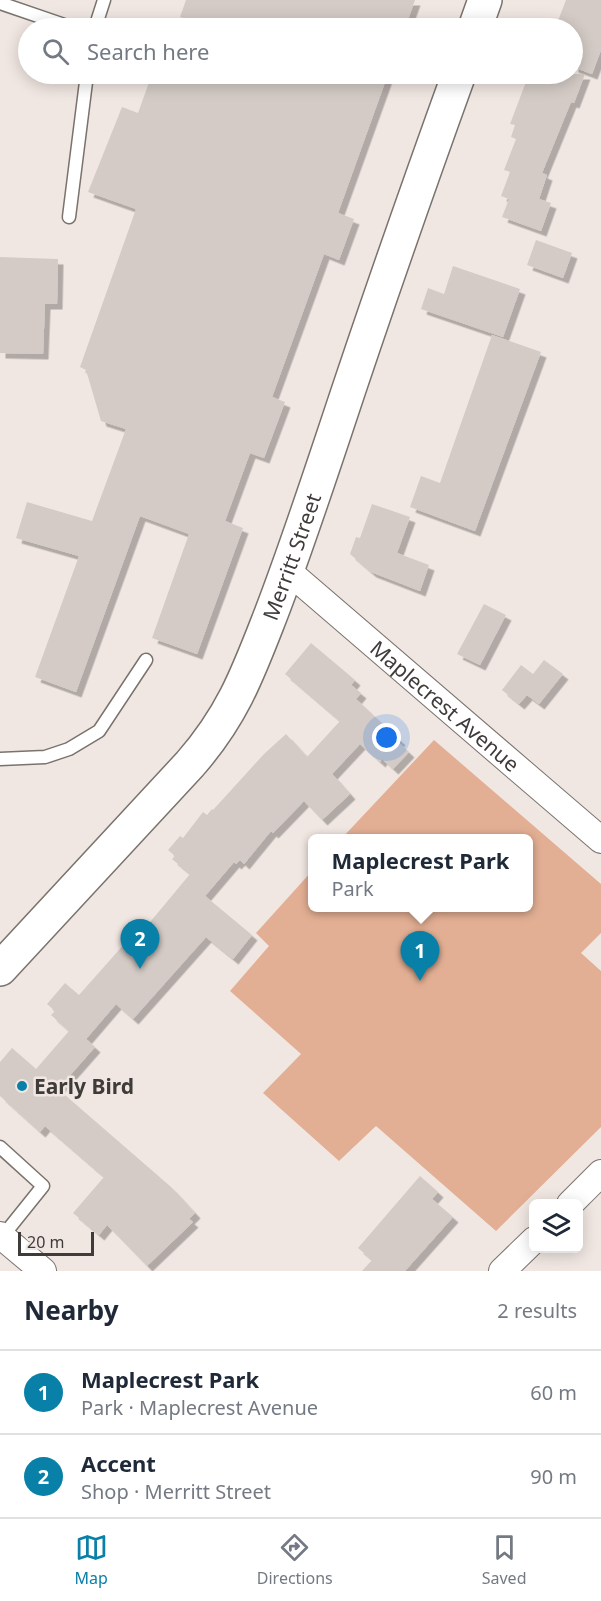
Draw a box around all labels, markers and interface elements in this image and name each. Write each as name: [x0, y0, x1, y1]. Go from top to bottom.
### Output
search box: [18, 18, 583, 84]
icon: search: [39, 35, 72, 68]
text: Search here: [87, 36, 209, 66]
street label: Merritt Street: [256, 489, 327, 624]
street label: Maplecrest Avenue: [365, 634, 525, 778]
your location: [372, 723, 401, 752]
popup: [308, 834, 533, 912]
text: Maplecrest Park: [331, 845, 510, 875]
text: Park: [331, 875, 374, 902]
pin: 2: [120, 920, 160, 969]
pin: 1: [400, 932, 440, 981]
place label: Early Bird: [34, 1072, 134, 1100]
marker: Early Bird: [15, 1079, 29, 1093]
map controls: [529, 1199, 583, 1253]
button: layers: [529, 1199, 583, 1253]
scale bar: [18, 1229, 94, 1256]
text: 20 m: [27, 1231, 64, 1253]
text: Nearby: [24, 1292, 119, 1328]
text: 2 results: [497, 1297, 577, 1324]
text: Maplecrest Park: [81, 1364, 259, 1394]
text: 1: [38, 1379, 49, 1406]
text: 60 m: [530, 1379, 577, 1406]
text: Park · Maplecrest Avenue: [81, 1394, 318, 1421]
text: Accent: [81, 1448, 156, 1478]
text: 2: [38, 1463, 49, 1490]
text: 90 m: [530, 1463, 577, 1490]
text: Shop · Merritt Street: [81, 1478, 271, 1505]
tab: Map: [74, 1531, 108, 1589]
tab: Directions: [257, 1531, 333, 1589]
tab: Saved: [482, 1531, 526, 1589]

